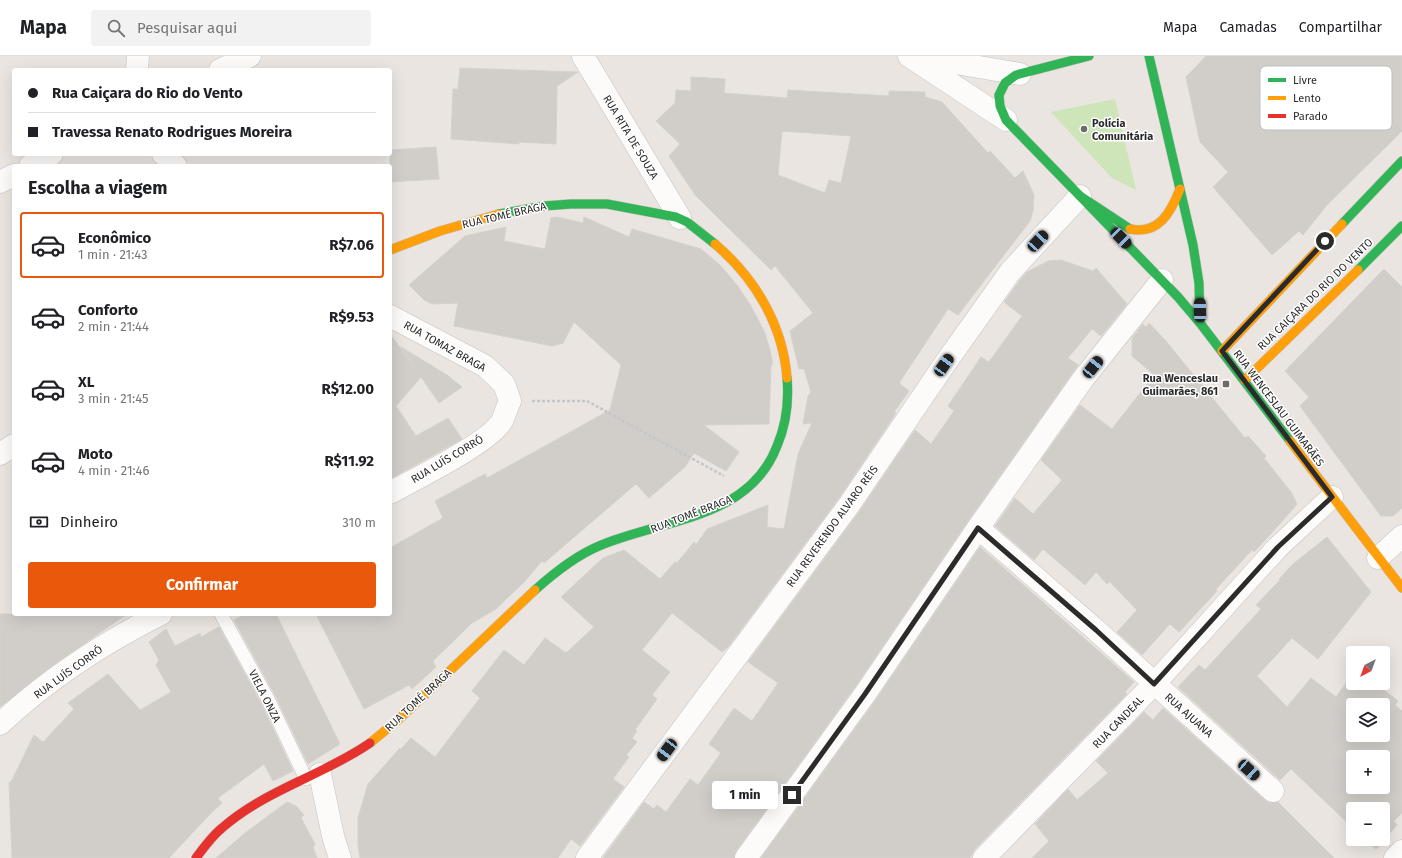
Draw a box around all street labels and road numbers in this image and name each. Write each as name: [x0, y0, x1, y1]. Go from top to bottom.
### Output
street label: RUA RITA DE SOUZA: [600, 93, 661, 182]
street label: RUA TOMÉ BRAGA: [461, 198, 548, 231]
street label: RUA CAIÇARA DO RIO DO VENTO: [1255, 236, 1376, 353]
street label: RUA TOMAZ BRAGA: [401, 318, 489, 375]
street label: RUA WENCESLAU GUIMARÃES: [1231, 348, 1327, 469]
street label: RUA LUÍS CORRÓ: [408, 432, 486, 486]
street label: RUA REVERENDO ALVARO RÉIS: [783, 462, 881, 590]
street label: RUA TOMÉ BRAGA: [648, 492, 734, 536]
street label: RUA LUÍS CORRÓ: [31, 642, 105, 702]
street label: RUA TOMÉ BRAGA: [382, 665, 455, 734]
street label: VIELA ONZA: [246, 668, 284, 725]
street label: RUA AJUANA: [1162, 690, 1216, 741]
street label: RUA CANDEAL: [1090, 693, 1147, 751]

